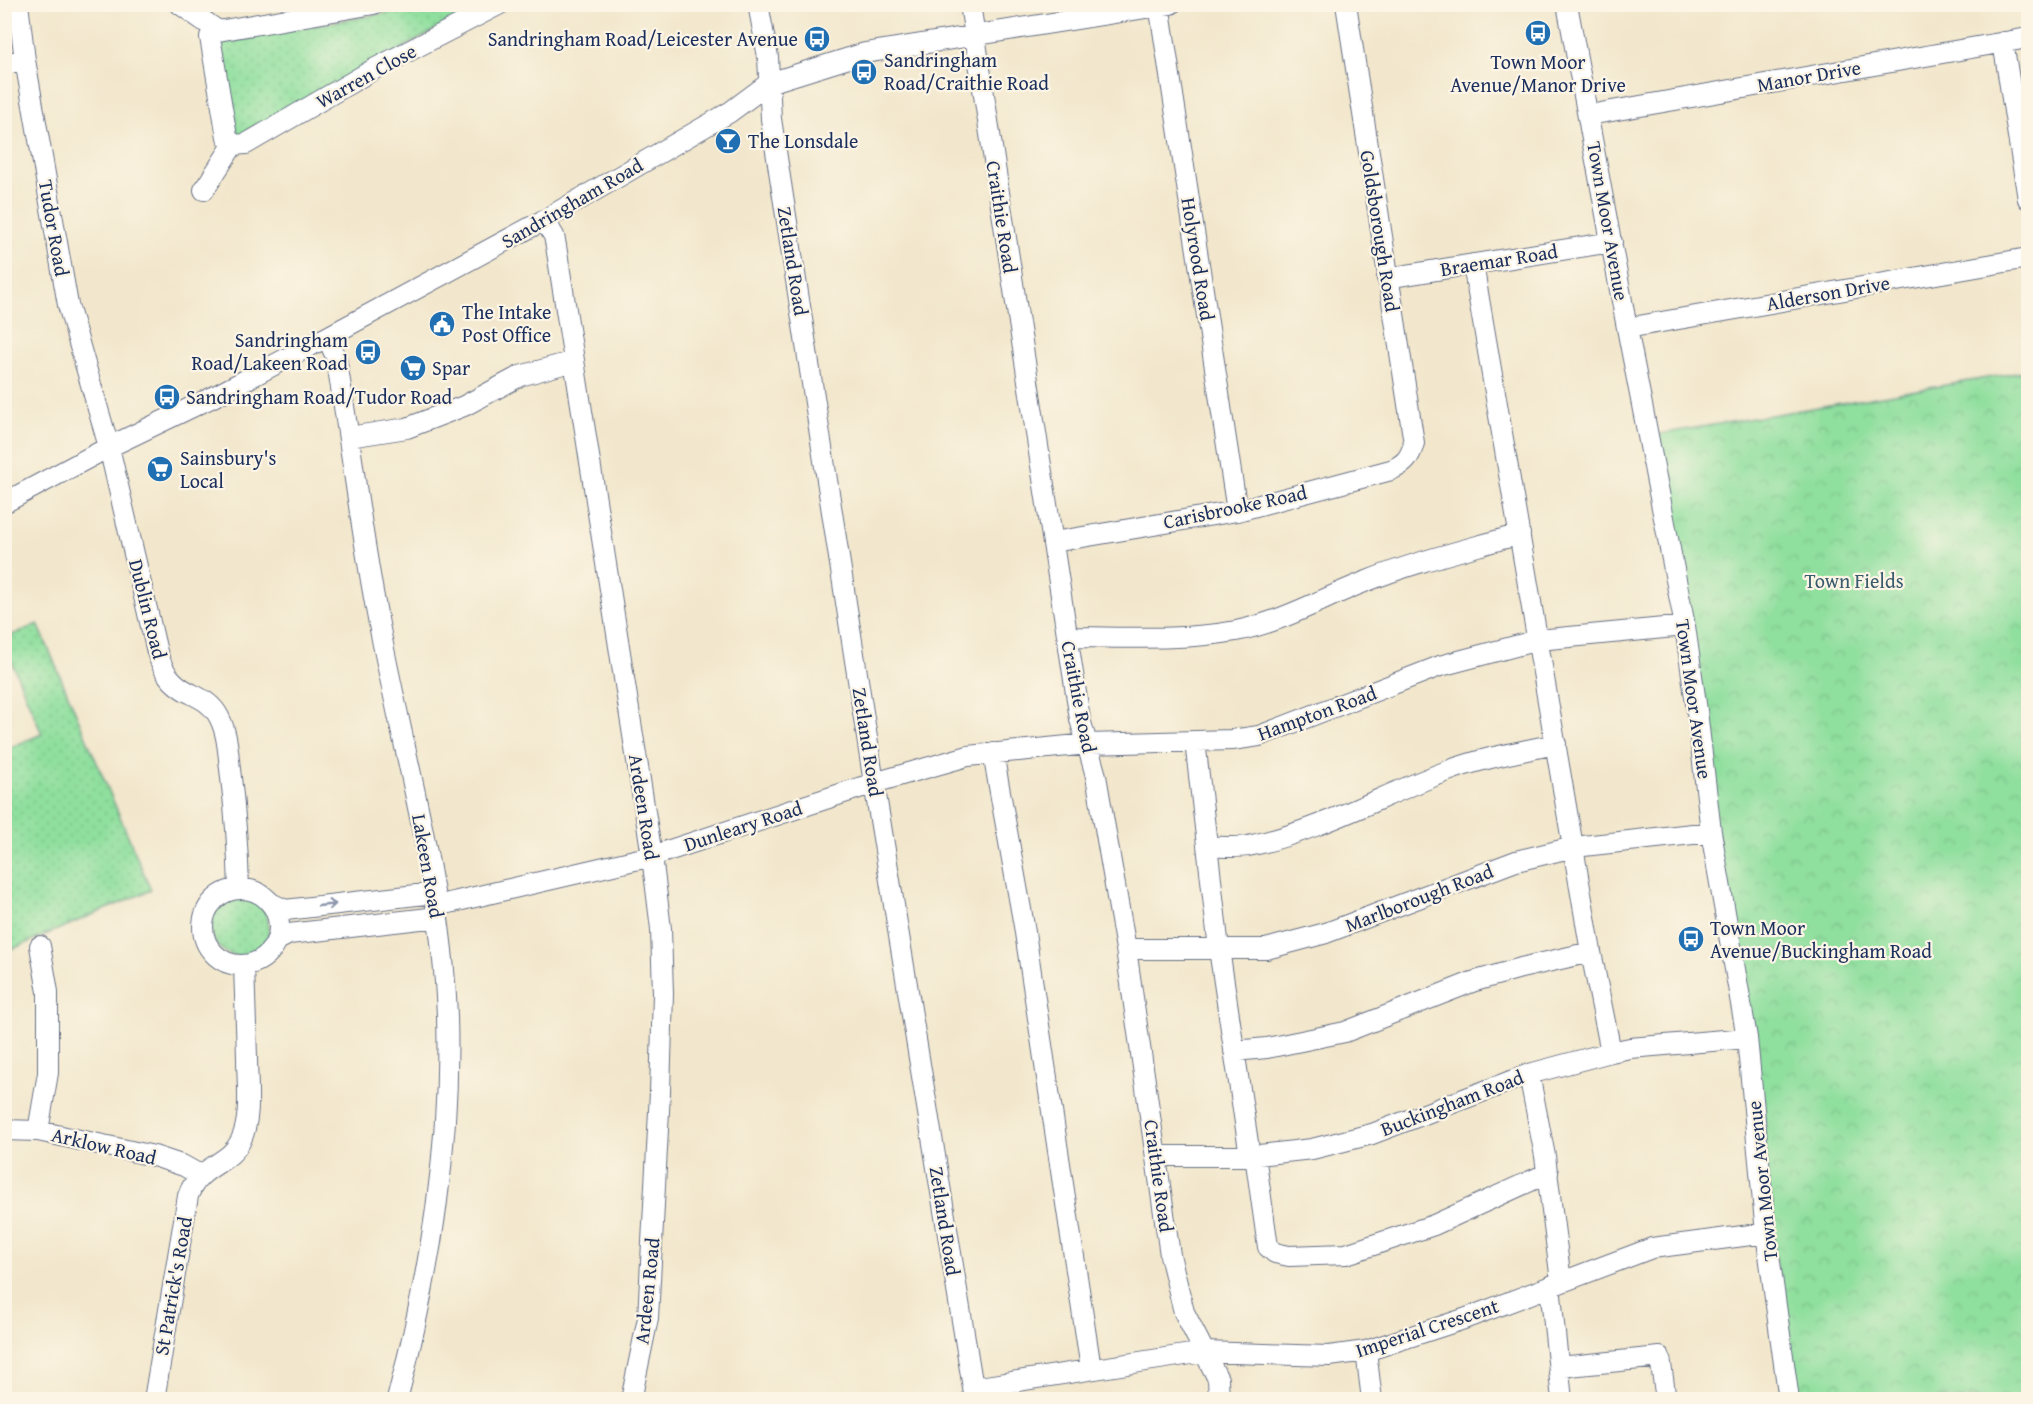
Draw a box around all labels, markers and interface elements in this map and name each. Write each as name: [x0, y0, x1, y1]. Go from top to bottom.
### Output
bus stop icon: Town Moor Avenue/Manor Drive: [1523, 18, 1553, 48]
place label: Sandringham Road/Leicester Avenue: [488, 24, 798, 53]
bus stop icon: Sandringham Road/Leicester Avenue: [802, 24, 832, 54]
street label: Warren Close: [310, 36, 421, 115]
place label: Sandringham Road/Craithie Road: [884, 45, 1049, 97]
place label: Town Moor Avenue/Manor Drive: [1450, 47, 1626, 99]
street label: Manor Drive: [1755, 52, 1863, 99]
bus stop icon: Sandringham Road/Craithie Road: [849, 57, 879, 87]
bar icon: The Lonsdale: [713, 126, 743, 156]
place label: The Lonsdale: [748, 126, 858, 155]
street label: Town Moor Avenue: [1580, 139, 1637, 303]
street label: Goldsborough Road: [1353, 148, 1408, 314]
street label: Sandringham Road: [495, 150, 648, 255]
street label: Craithie Road: [979, 159, 1026, 276]
street label: Tudor Road: [32, 177, 77, 279]
street label: Holyrood Road: [1174, 195, 1223, 323]
street label: Zetland Road: [771, 204, 816, 318]
street label: Braemar Road: [1438, 236, 1560, 283]
street label: Alderson Drive: [1764, 267, 1892, 318]
place label: The Intake Post Office: [462, 297, 551, 349]
public building icon: The Intake Post Office: [427, 309, 457, 339]
place label: Sandringham Road/Lakeen Road: [192, 325, 349, 377]
bus stop icon: Sandringham Road/Lakeen Road: [353, 337, 383, 367]
supermarket icon: Spar: [398, 353, 428, 383]
place label: Spar: [432, 353, 470, 382]
bus stop icon: Sandringham Road/Tudor Road: [152, 382, 182, 412]
place label: Sandringham Road/Tudor Road: [186, 382, 453, 411]
place label: Sainsbury's Local: [180, 443, 277, 495]
supermarket icon: Sainsbury's Local: [145, 454, 175, 484]
street label: Carisbrooke Road: [1160, 477, 1310, 536]
street label: Dublin Road: [122, 556, 175, 662]
park label: Town Fields: [1804, 566, 1904, 595]
street label: Town Moor Avenue: [1669, 617, 1720, 781]
street label: Craithie Road: [1054, 638, 1105, 756]
street label: Hampton Road: [1253, 677, 1381, 747]
street label: Zetland Road: [846, 685, 891, 799]
street label: Ardeen Road: [622, 752, 667, 862]
street label: Dunleary Road: [680, 793, 806, 858]
street label: Lakeen Road: [405, 812, 452, 921]
street label: Marlborough Road: [1340, 856, 1497, 939]
one-way arrow: [317, 899, 337, 910]
place label: Town Moor Avenue/Buckingham Road: [1710, 913, 1932, 965]
bus stop icon: Town Moor Avenue/Buckingham Road: [1676, 924, 1706, 954]
street label: Buckingham Road: [1376, 1062, 1528, 1143]
street label: Town Moor Avenue: [1739, 1099, 1784, 1263]
street label: Craithie Road: [1137, 1118, 1182, 1234]
street label: Arklow Road: [49, 1119, 160, 1172]
street label: Zetland Road: [923, 1164, 968, 1278]
street label: St Patrick's Road: [146, 1214, 199, 1358]
street label: Ardeen Road: [626, 1236, 667, 1346]
street label: Imperial Crescent: [1352, 1291, 1502, 1364]

